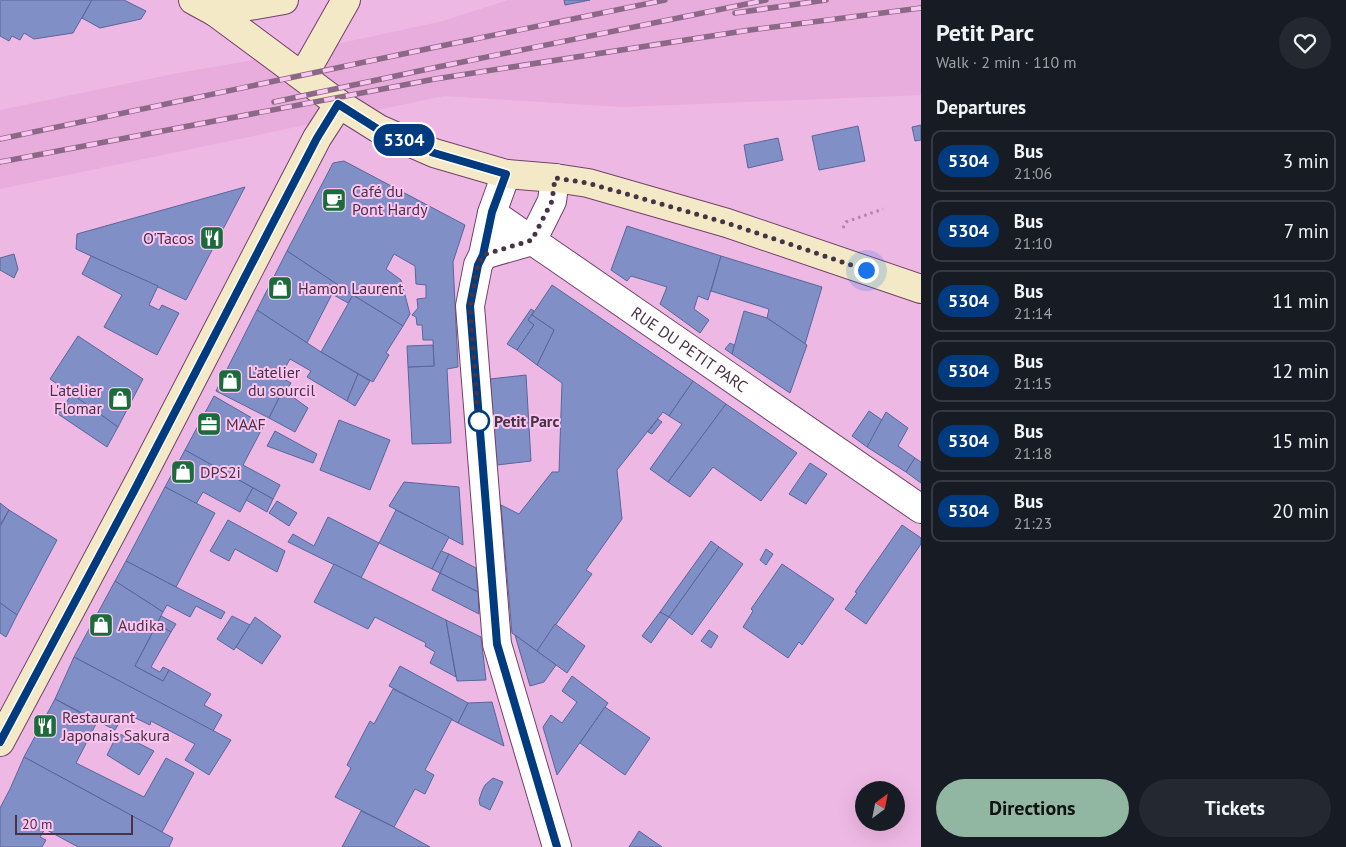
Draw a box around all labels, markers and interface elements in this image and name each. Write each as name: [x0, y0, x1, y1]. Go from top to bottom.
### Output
text: Petit Parc: [936, 17, 1034, 48]
button: heart: [1279, 17, 1331, 69]
text: Walk · 2 min · 110 m: [936, 52, 1076, 72]
text: Departures: [936, 95, 1026, 119]
line badge: 5304: [369, 124, 439, 156]
text: 5304: [384, 128, 424, 151]
text: Bus: [1014, 139, 1043, 163]
text: 5304: [948, 149, 989, 172]
text: 3 min: [1283, 149, 1329, 173]
text: 21:06: [1014, 163, 1052, 183]
place label: Café du Pont Hardy: [352, 181, 428, 219]
cafe icon: Café du Pont Hardy: [321, 187, 347, 213]
text: Bus: [1014, 209, 1043, 233]
text: 5304: [948, 219, 989, 242]
text: 7 min: [1284, 219, 1329, 243]
restaurant icon: O'Tacos: [199, 225, 225, 251]
place label: O'Tacos: [143, 228, 194, 248]
text: 21:10: [1014, 233, 1052, 253]
your location: [854, 258, 879, 283]
shop icon: Hamon Laurent: [267, 275, 293, 301]
place label: Hamon Laurent: [298, 278, 404, 298]
text: Bus: [1014, 279, 1043, 303]
text: 5304: [948, 289, 989, 312]
text: 11 min: [1272, 289, 1329, 313]
street label: RUE DU PETIT PARC: [628, 302, 752, 396]
text: 21:14: [1014, 303, 1052, 323]
text: Bus: [1014, 349, 1043, 373]
text: 5304: [948, 359, 989, 382]
text: 12 min: [1272, 359, 1329, 383]
place label: L’atelier du sourcil: [248, 362, 315, 400]
shop icon: L’atelier du sourcil: [217, 368, 243, 394]
text: 21:15: [1014, 373, 1052, 393]
place label: L'atelier Flomar: [49, 380, 103, 418]
shop icon: L'atelier Flomar: [107, 386, 133, 412]
marker: Petit Parc: [468, 410, 490, 432]
office icon: MAAF: [196, 411, 222, 437]
place label: Petit Parc: [494, 411, 559, 431]
place label: MAAF: [226, 414, 266, 434]
text: Bus: [1014, 419, 1043, 443]
text: 5304: [948, 429, 989, 452]
text: 15 min: [1272, 429, 1329, 453]
text: 21:18: [1014, 443, 1052, 463]
shop icon: DPS2i: [170, 459, 196, 485]
place label: DPS2i: [200, 462, 241, 482]
text: Bus: [1014, 489, 1043, 513]
text: 5304: [948, 499, 989, 522]
text: 20 min: [1272, 499, 1329, 523]
text: 21:23: [1014, 513, 1052, 533]
shop icon: Audika: [88, 612, 114, 638]
place label: Audika: [118, 615, 164, 635]
place label: Restaurant Japonais Sakura: [61, 707, 170, 745]
restaurant icon: Restaurant Japonais Sakura: [32, 713, 58, 739]
button: Directions: [936, 779, 1129, 837]
button: Tickets: [1139, 779, 1331, 837]
north arrow: [855, 781, 905, 831]
map controls: [855, 781, 905, 831]
scale bar: [15, 812, 132, 835]
text: 20 m: [22, 815, 52, 833]

